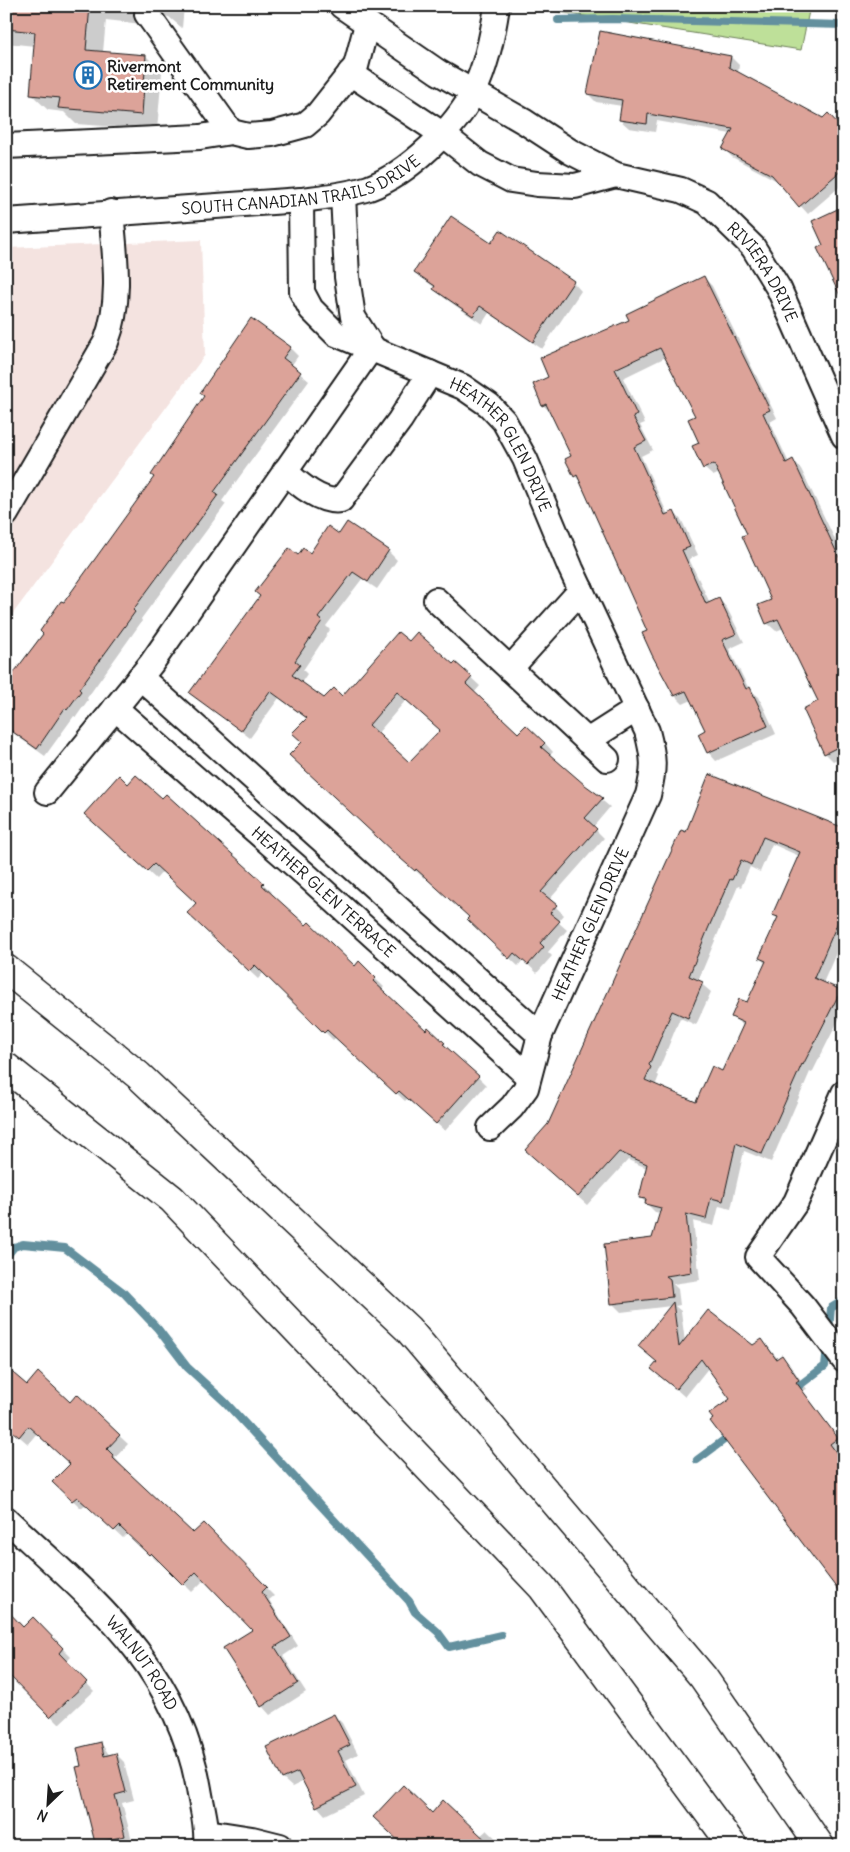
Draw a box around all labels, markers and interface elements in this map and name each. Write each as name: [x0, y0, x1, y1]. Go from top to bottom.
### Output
place label: Rivermont Retirement Community: [107, 56, 274, 95]
building icon: Rivermont Retirement Community: [73, 60, 103, 90]
street label: SOUTH CANADIAN TRAILS DRIVE: [181, 150, 424, 218]
street label: RIVIERA DRIVE: [723, 218, 802, 325]
street label: HEATHER GLEN DRIVE: [447, 373, 556, 514]
street label: HEATHER GLEN TERRACE: [248, 822, 400, 961]
street label: HEATHER GLEN DRIVE: [547, 844, 633, 1004]
street label: WALNUT ROAD: [102, 1611, 182, 1713]
north arrow: [22, 1780, 72, 1830]
text: N: [34, 1806, 51, 1826]

